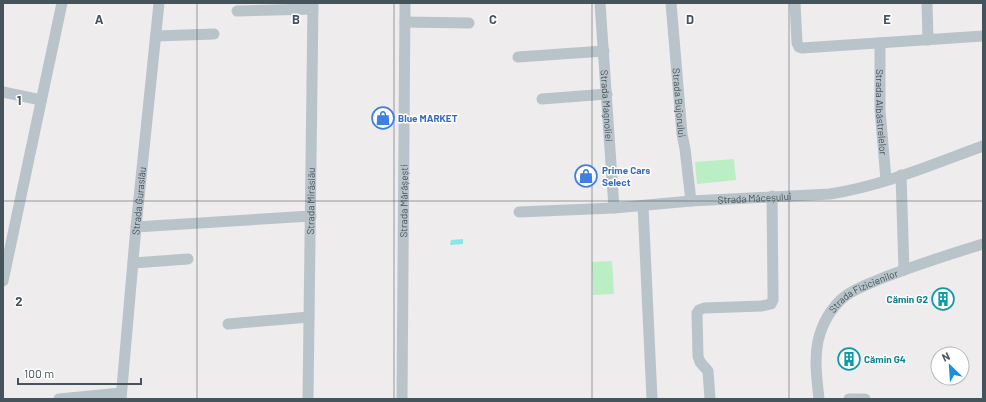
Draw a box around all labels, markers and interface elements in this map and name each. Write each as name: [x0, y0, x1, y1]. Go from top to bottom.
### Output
text: A: [95, 11, 104, 27]
text: B: [292, 11, 300, 27]
text: C: [489, 11, 497, 27]
text: D: [686, 11, 694, 27]
text: E: [883, 11, 891, 27]
street label: Strada Bujorului: [670, 68, 689, 138]
street label: Strada Magnoliei: [599, 69, 615, 142]
street label: Strada Albăstrelelor: [874, 69, 890, 156]
text: 1: [17, 92, 21, 108]
shop icon: Blue MARKET: [370, 105, 396, 131]
place label: Blue MARKET: [398, 112, 458, 124]
shop icon: Prime Cars Select: [573, 163, 599, 189]
street label: Strada Mărășești: [397, 164, 410, 238]
place label: Prime Cars Select: [602, 164, 650, 188]
street label: Strada Guraslău: [129, 166, 148, 235]
street label: Strada Mirăslău: [304, 167, 317, 235]
street label: Strada Măceșului: [717, 190, 792, 206]
street label: Strada Fizicienilor: [826, 267, 900, 315]
building icon: Cămin G2: [930, 286, 956, 312]
text: 2: [15, 293, 23, 309]
place label: Cămin G2: [887, 293, 928, 305]
building icon: Cămin G4: [836, 346, 862, 372]
north arrow: [930, 346, 970, 386]
text: N: [939, 349, 952, 364]
place label: Cămin G4: [864, 353, 906, 365]
scale bar: [18, 360, 141, 386]
text: 100 m: [24, 366, 54, 380]

